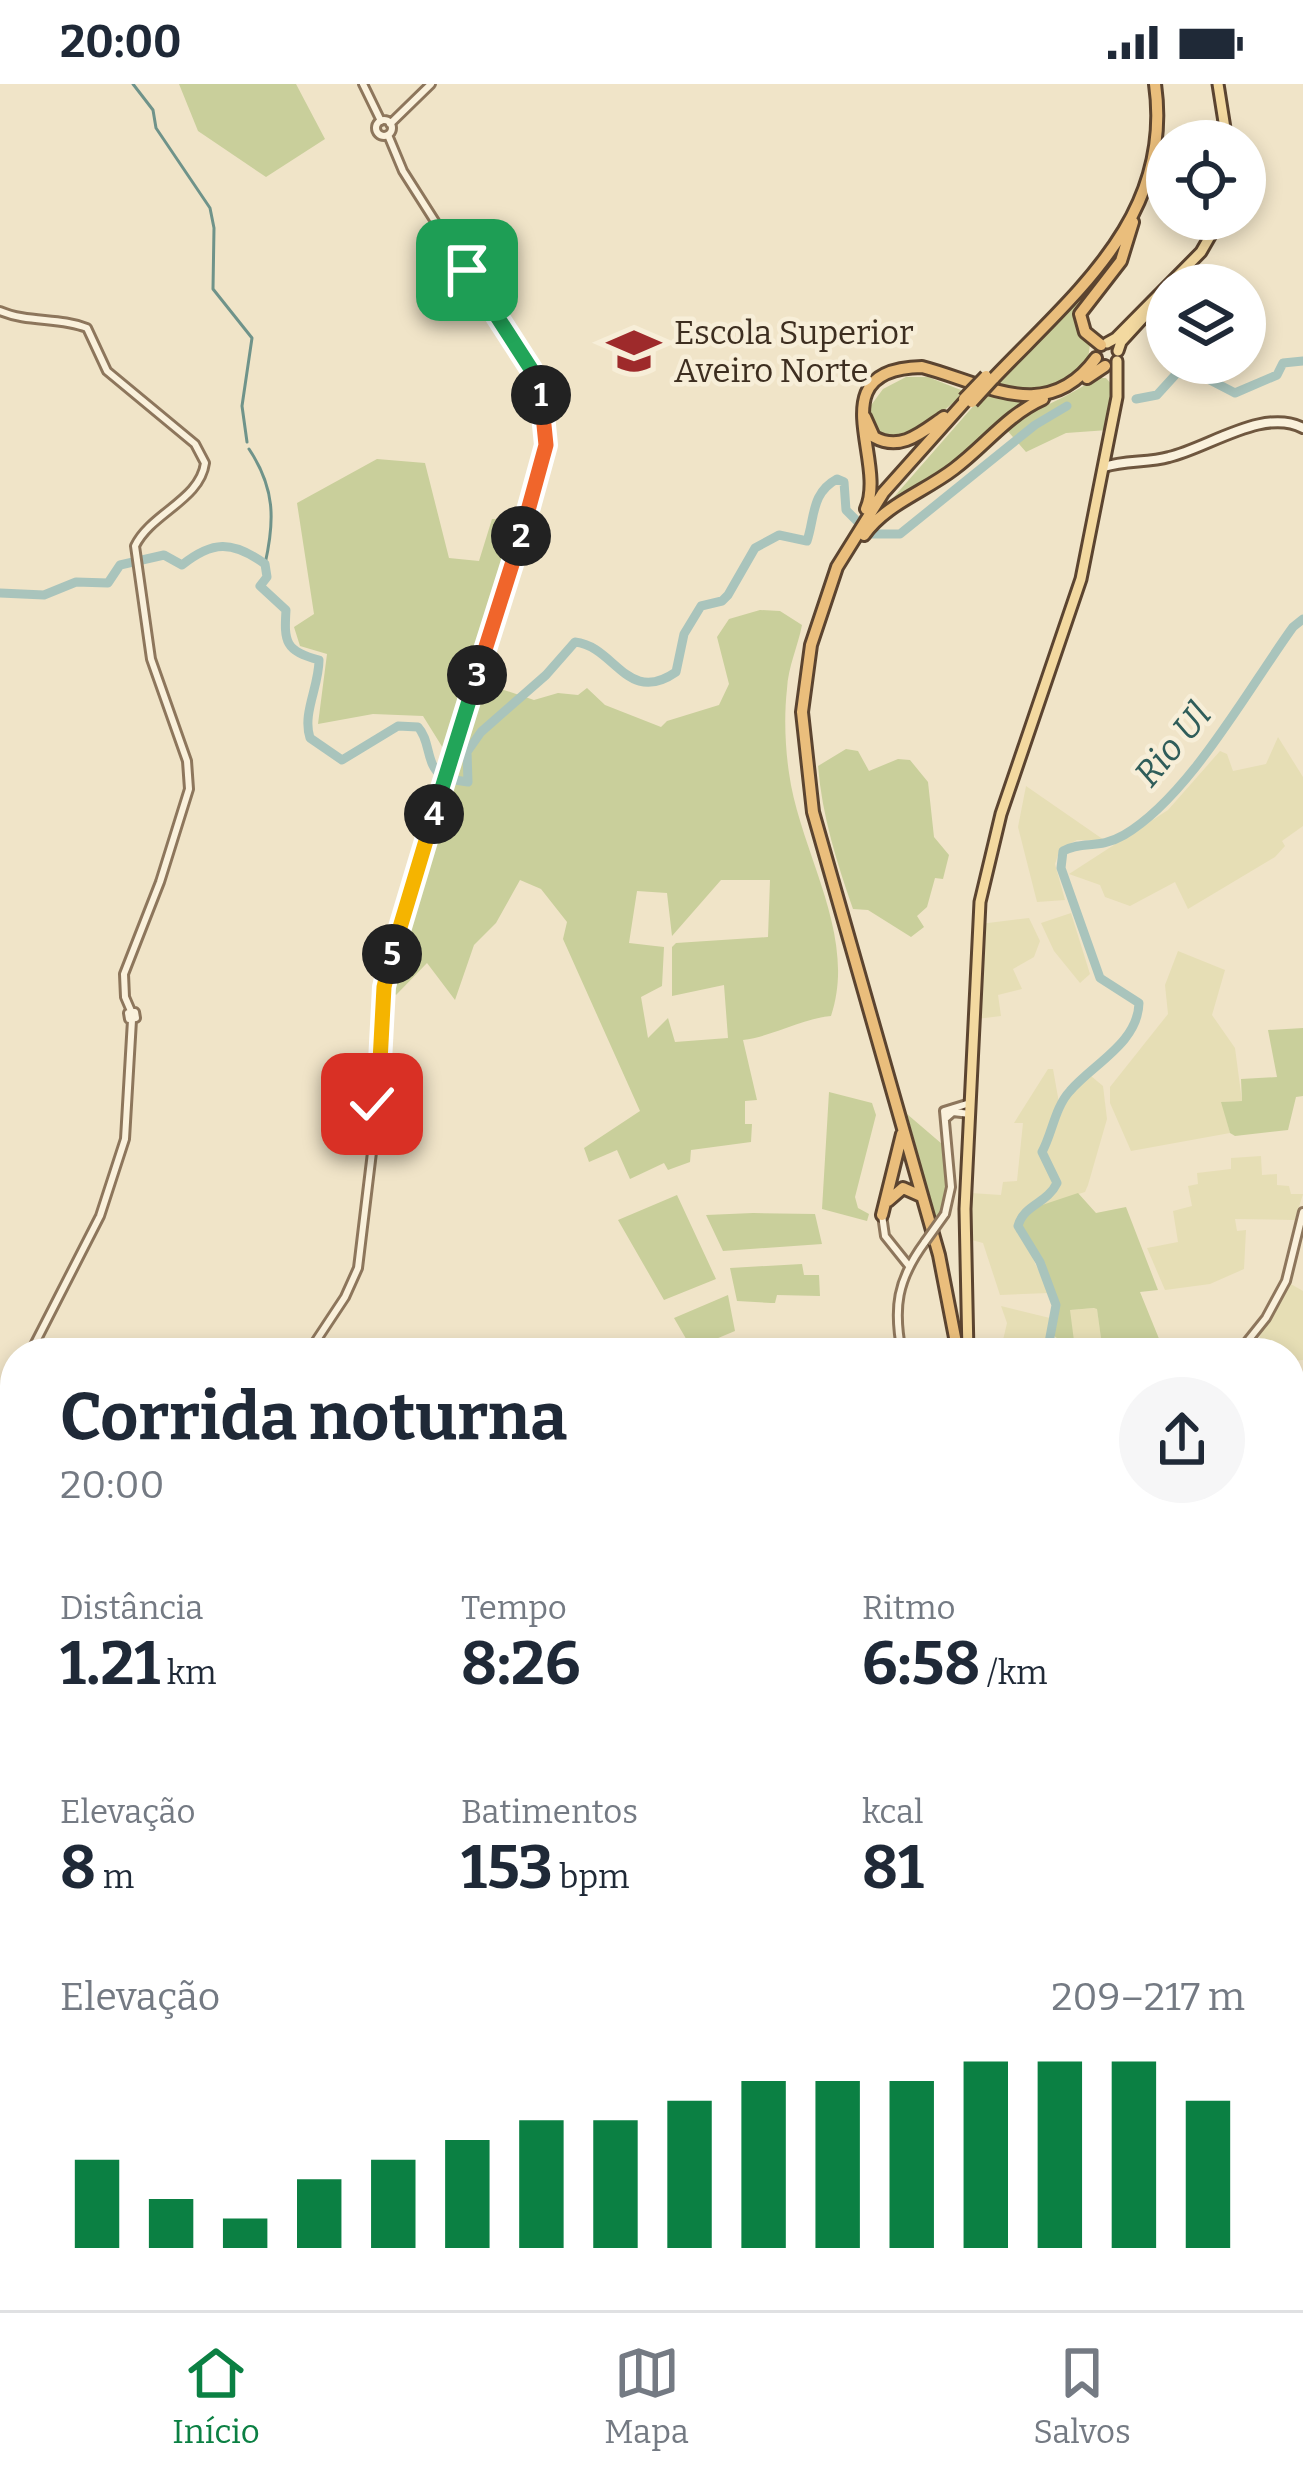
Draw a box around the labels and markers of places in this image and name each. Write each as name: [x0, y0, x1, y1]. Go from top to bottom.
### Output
pin: [416, 219, 518, 321]
place label: Escola Superior Aveiro Norte: [674, 313, 914, 391]
school or university icon: Escola Superior Aveiro Norte: [605, 322, 663, 380]
pin: 1: [511, 365, 571, 425]
pin: 2: [491, 506, 551, 566]
pin: 3: [447, 645, 507, 705]
pin: 4: [404, 784, 464, 844]
pin: 5: [362, 924, 422, 984]
pin: [321, 1053, 423, 1155]

